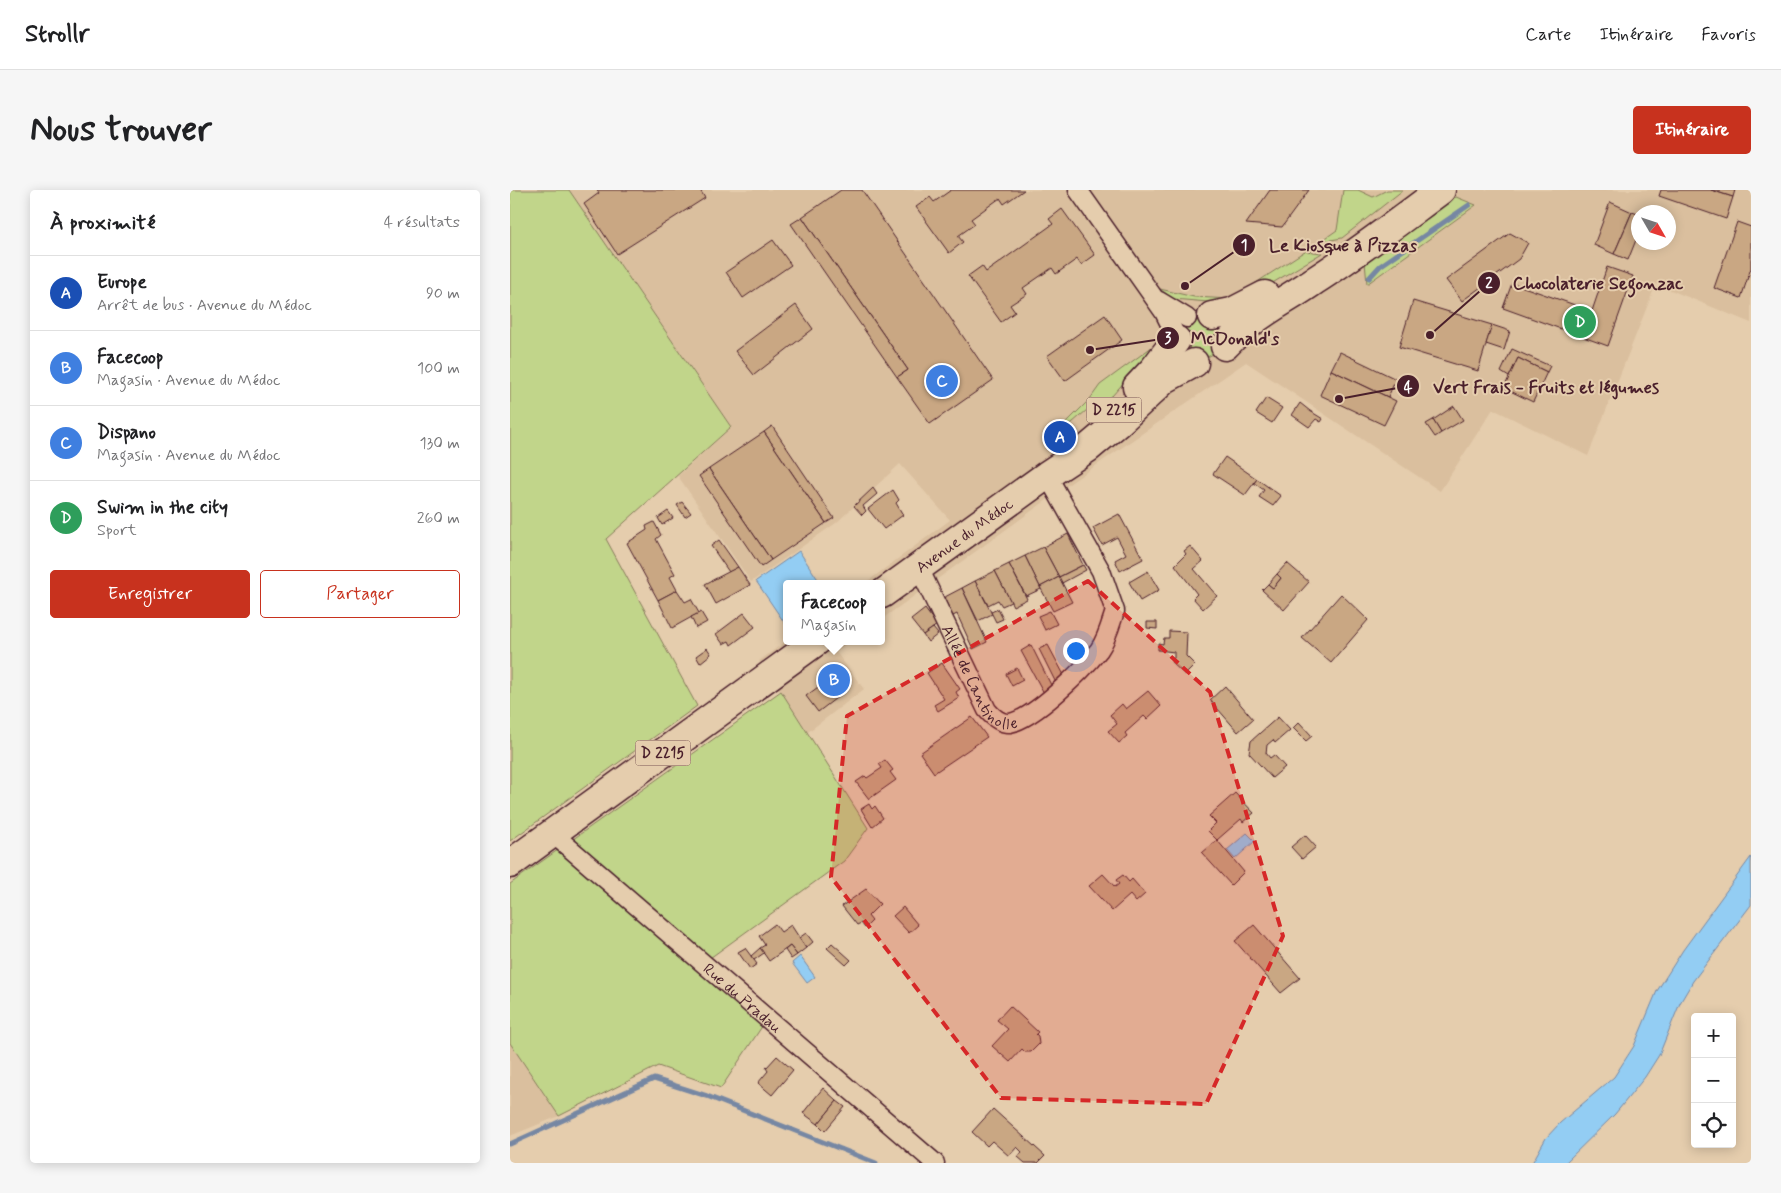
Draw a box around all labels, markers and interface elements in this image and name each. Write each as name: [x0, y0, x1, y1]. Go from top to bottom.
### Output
text: Strollr: [25, 19, 89, 50]
text: Carte: [1525, 23, 1571, 47]
text: Itinéraire: [1599, 23, 1673, 47]
text: Favoris: [1701, 23, 1756, 47]
button: Itinéraire: [1633, 106, 1751, 154]
text: Nous trouver: [30, 107, 212, 153]
north arrow: [1631, 205, 1676, 250]
text: À proximité: [50, 209, 156, 237]
text: 4 résultats: [384, 212, 460, 233]
callout: Le Kiosque à Pizzas: [1231, 229, 1430, 262]
text: Le Kiosque à Pizzas: [1269, 234, 1417, 258]
text: 1: [1241, 236, 1247, 256]
callout: Chocolaterie Segonzac: [1476, 266, 1694, 299]
text: Europe: [97, 270, 147, 295]
text: Chocolaterie Segonzac: [1513, 272, 1684, 298]
text: 2: [1485, 274, 1493, 294]
text: A: [61, 283, 71, 304]
text: 90 m: [426, 283, 460, 304]
text: Arrêt de bus · Avenue du Médoc: [97, 295, 312, 316]
pin: D: [1564, 303, 1596, 341]
callout: McDonald's: [1156, 321, 1289, 354]
text: McDonald's: [1191, 327, 1279, 351]
text: 3: [1165, 329, 1172, 349]
text: Facecoop: [97, 345, 164, 370]
text: B: [61, 358, 71, 379]
text: 100 m: [417, 358, 460, 379]
pin: C: [926, 362, 958, 400]
text: Magasin · Avenue du Médoc: [97, 370, 280, 391]
callout: Vert Frais - Fruits et légumes: [1396, 370, 1671, 403]
text: Vert Frais - Fruits et légumes: [1433, 376, 1659, 400]
text: 4: [1404, 378, 1413, 398]
road number: D 2215: [1086, 398, 1142, 422]
pin: A: [1044, 418, 1076, 456]
text: Dispano: [97, 420, 156, 445]
text: C: [60, 433, 72, 454]
text: 130 m: [419, 433, 460, 454]
text: Magasin · Avenue du Médoc: [97, 445, 280, 466]
street label: Avenue du Médoc: [912, 494, 1018, 578]
text: Swim in the city: [97, 495, 228, 520]
text: D: [60, 508, 72, 529]
text: 260 m: [417, 508, 460, 529]
text: Sport: [97, 520, 137, 541]
button: Enregistrer: [50, 570, 250, 618]
button: Partager: [260, 570, 460, 618]
popup: [783, 580, 885, 645]
text: Facecoop: [801, 590, 867, 615]
text: Magasin: [801, 615, 856, 636]
street label: Allée de Cantinolle: [936, 622, 1020, 735]
your location: [1063, 638, 1089, 664]
pin: B: [818, 661, 850, 699]
road number: D 2215: [636, 740, 690, 766]
street label: Rue du Pradau: [698, 959, 786, 1039]
map controls: [1691, 1013, 1736, 1148]
button: +: [1691, 1013, 1736, 1058]
button: −: [1691, 1058, 1736, 1103]
button: locate: [1691, 1103, 1736, 1148]

